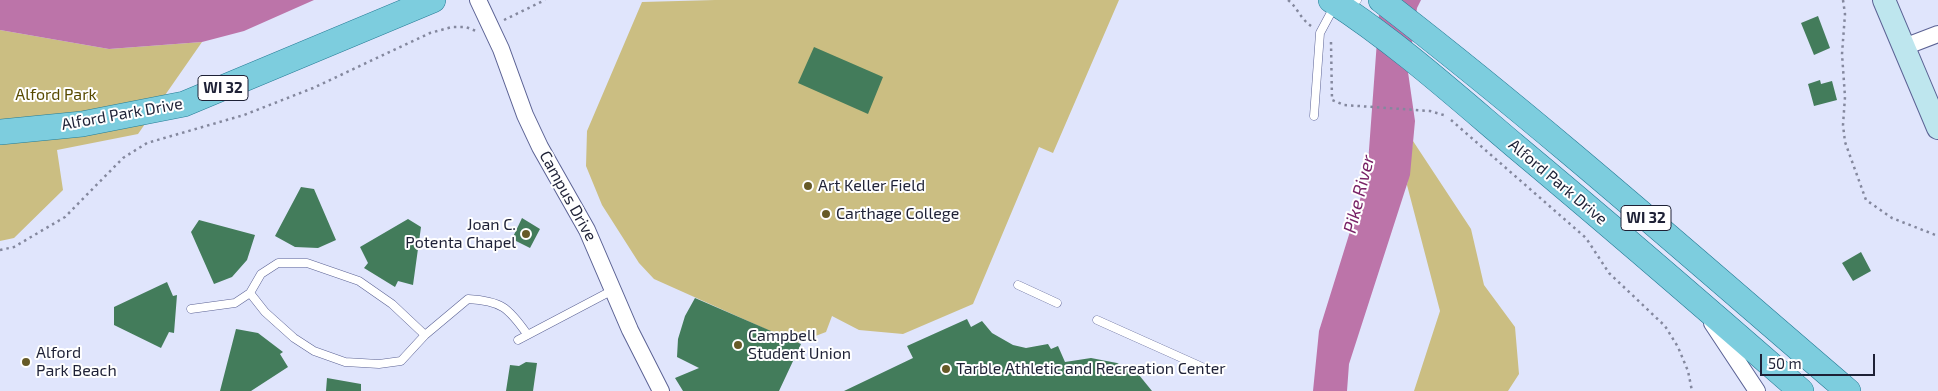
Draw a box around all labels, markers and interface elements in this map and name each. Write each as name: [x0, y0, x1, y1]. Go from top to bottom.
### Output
road number: WI 32: [198, 76, 248, 100]
park label: Alford Park: [15, 85, 97, 105]
street label: Alford Park Drive: [60, 94, 184, 134]
street label: Alford Park Drive: [1505, 135, 1611, 229]
street label: Campus Drive: [535, 148, 601, 244]
water label: Pike River: [1339, 153, 1379, 235]
place label: Art Keller Field: [818, 176, 925, 196]
marker: Art Keller Field: [802, 180, 814, 192]
place label: Carthage College: [836, 204, 959, 224]
road number: WI 32: [1621, 206, 1671, 230]
marker: Carthage College: [820, 208, 832, 220]
place label: Joan C. Potenta Chapel: [405, 215, 516, 253]
marker: Joan C. Potenta Chapel: [520, 228, 532, 240]
place label: Campbell Student Union: [748, 326, 851, 364]
marker: Campbell Student Union: [732, 339, 744, 351]
place label: Alford Park Beach: [36, 343, 117, 381]
scale bar: [1763, 344, 1878, 376]
text: 50 m: [1768, 354, 1802, 372]
marker: Alford Park Beach: [20, 356, 32, 368]
place label: Tarble Athletic and Recreation Center: [956, 359, 1226, 379]
marker: Tarble Athletic and Recreation Center: [940, 363, 952, 375]

